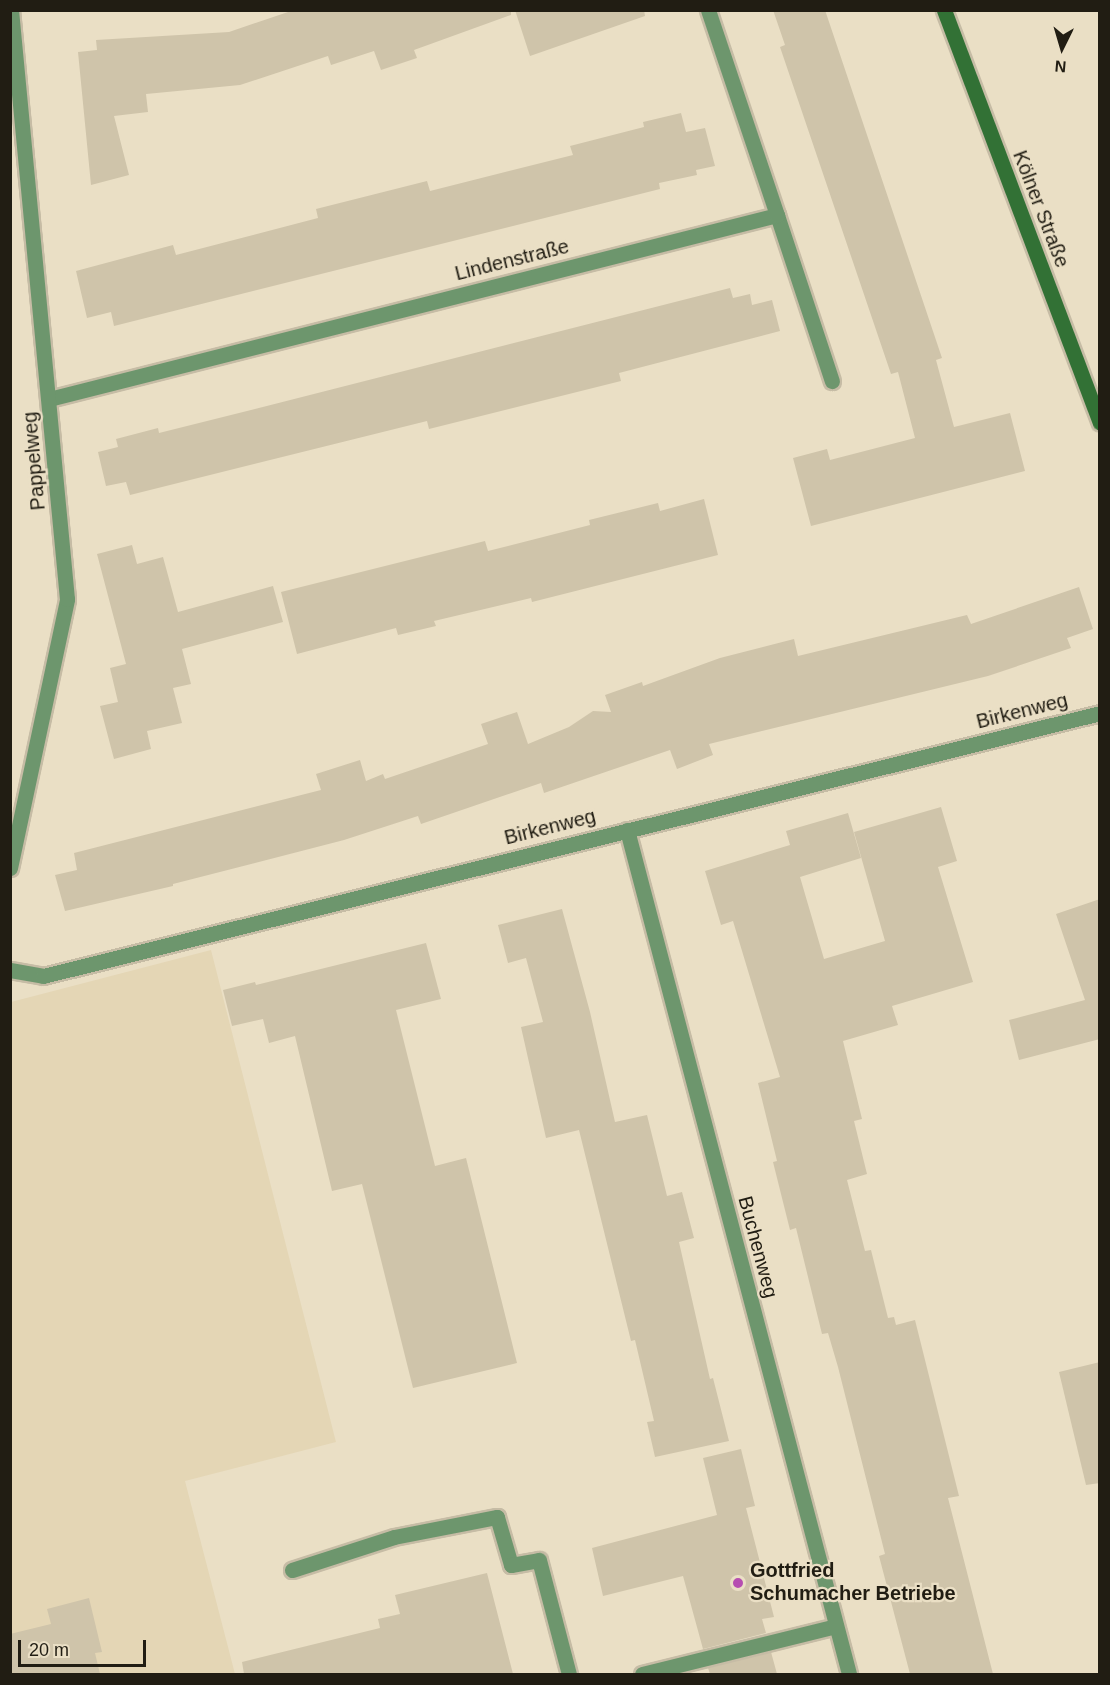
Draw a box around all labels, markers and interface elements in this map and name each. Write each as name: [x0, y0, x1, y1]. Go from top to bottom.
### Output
north arrow: [1032, 18, 1092, 78]
text: N: [1054, 57, 1067, 75]
street label: Kölner Straße: [1008, 147, 1074, 271]
street label: Lindenstraße: [452, 234, 572, 286]
street label: Pappelweg: [18, 411, 50, 511]
street label: Birkenweg: [974, 688, 1070, 734]
street label: Birkenweg: [502, 804, 598, 850]
street label: Buchenweg: [733, 1193, 783, 1301]
place label: Gottfried Schumacher Betriebe: [750, 1559, 956, 1606]
marker: Gottfried Schumacher Betriebe: [731, 1576, 745, 1590]
scale bar: [21, 1628, 148, 1666]
text: 20 m: [29, 1640, 69, 1660]

